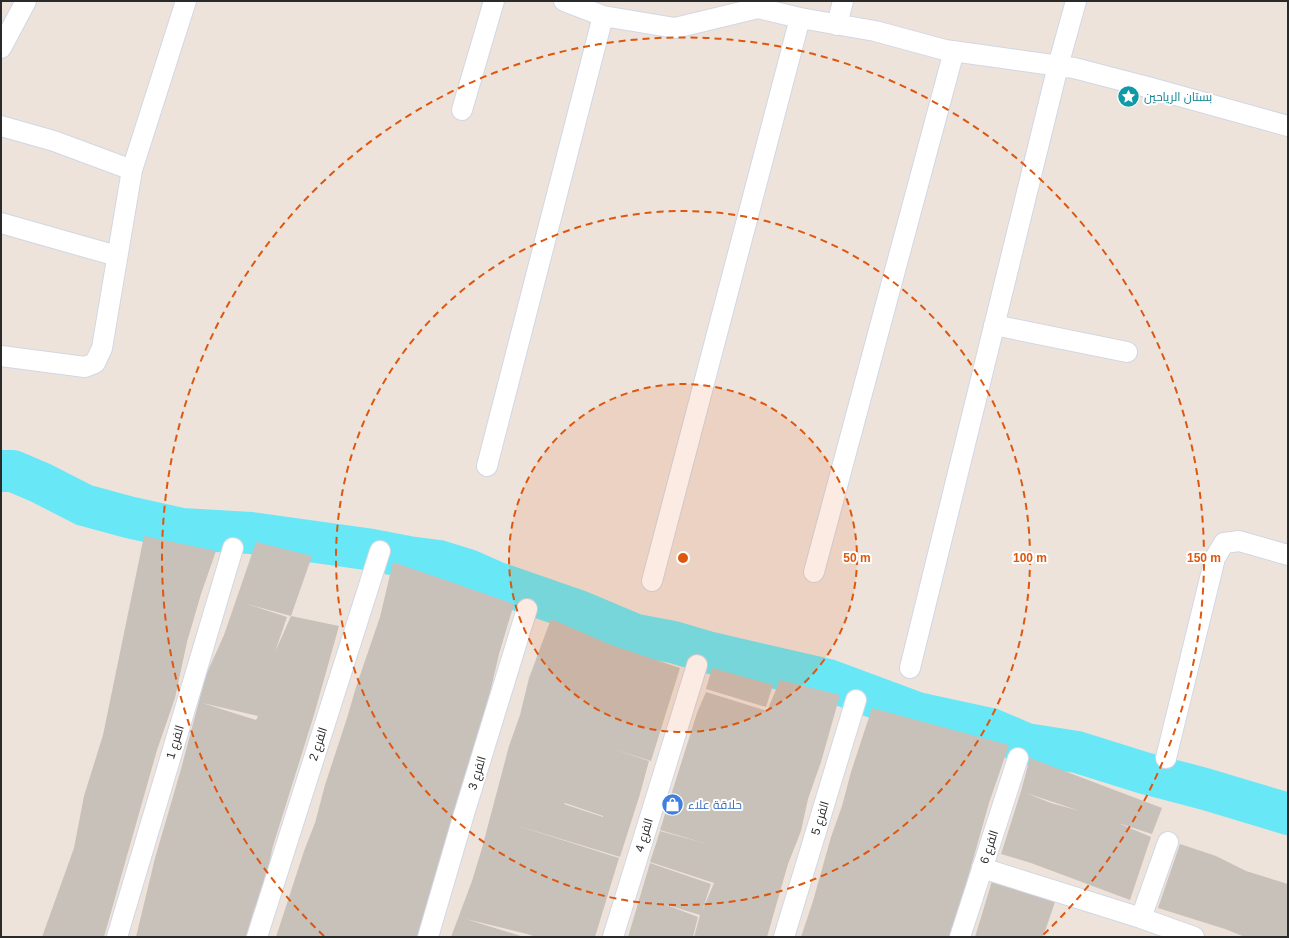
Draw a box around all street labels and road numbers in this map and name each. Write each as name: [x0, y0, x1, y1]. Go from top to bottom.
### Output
street label: الفرع 1: [163, 723, 188, 761]
street label: الفرع 2: [306, 725, 331, 763]
street label: الفرع 3: [465, 754, 490, 792]
street label: الفرع 5: [808, 799, 833, 837]
street label: الفرع 4: [632, 816, 657, 854]
street label: الفرع 6: [977, 828, 1002, 866]

